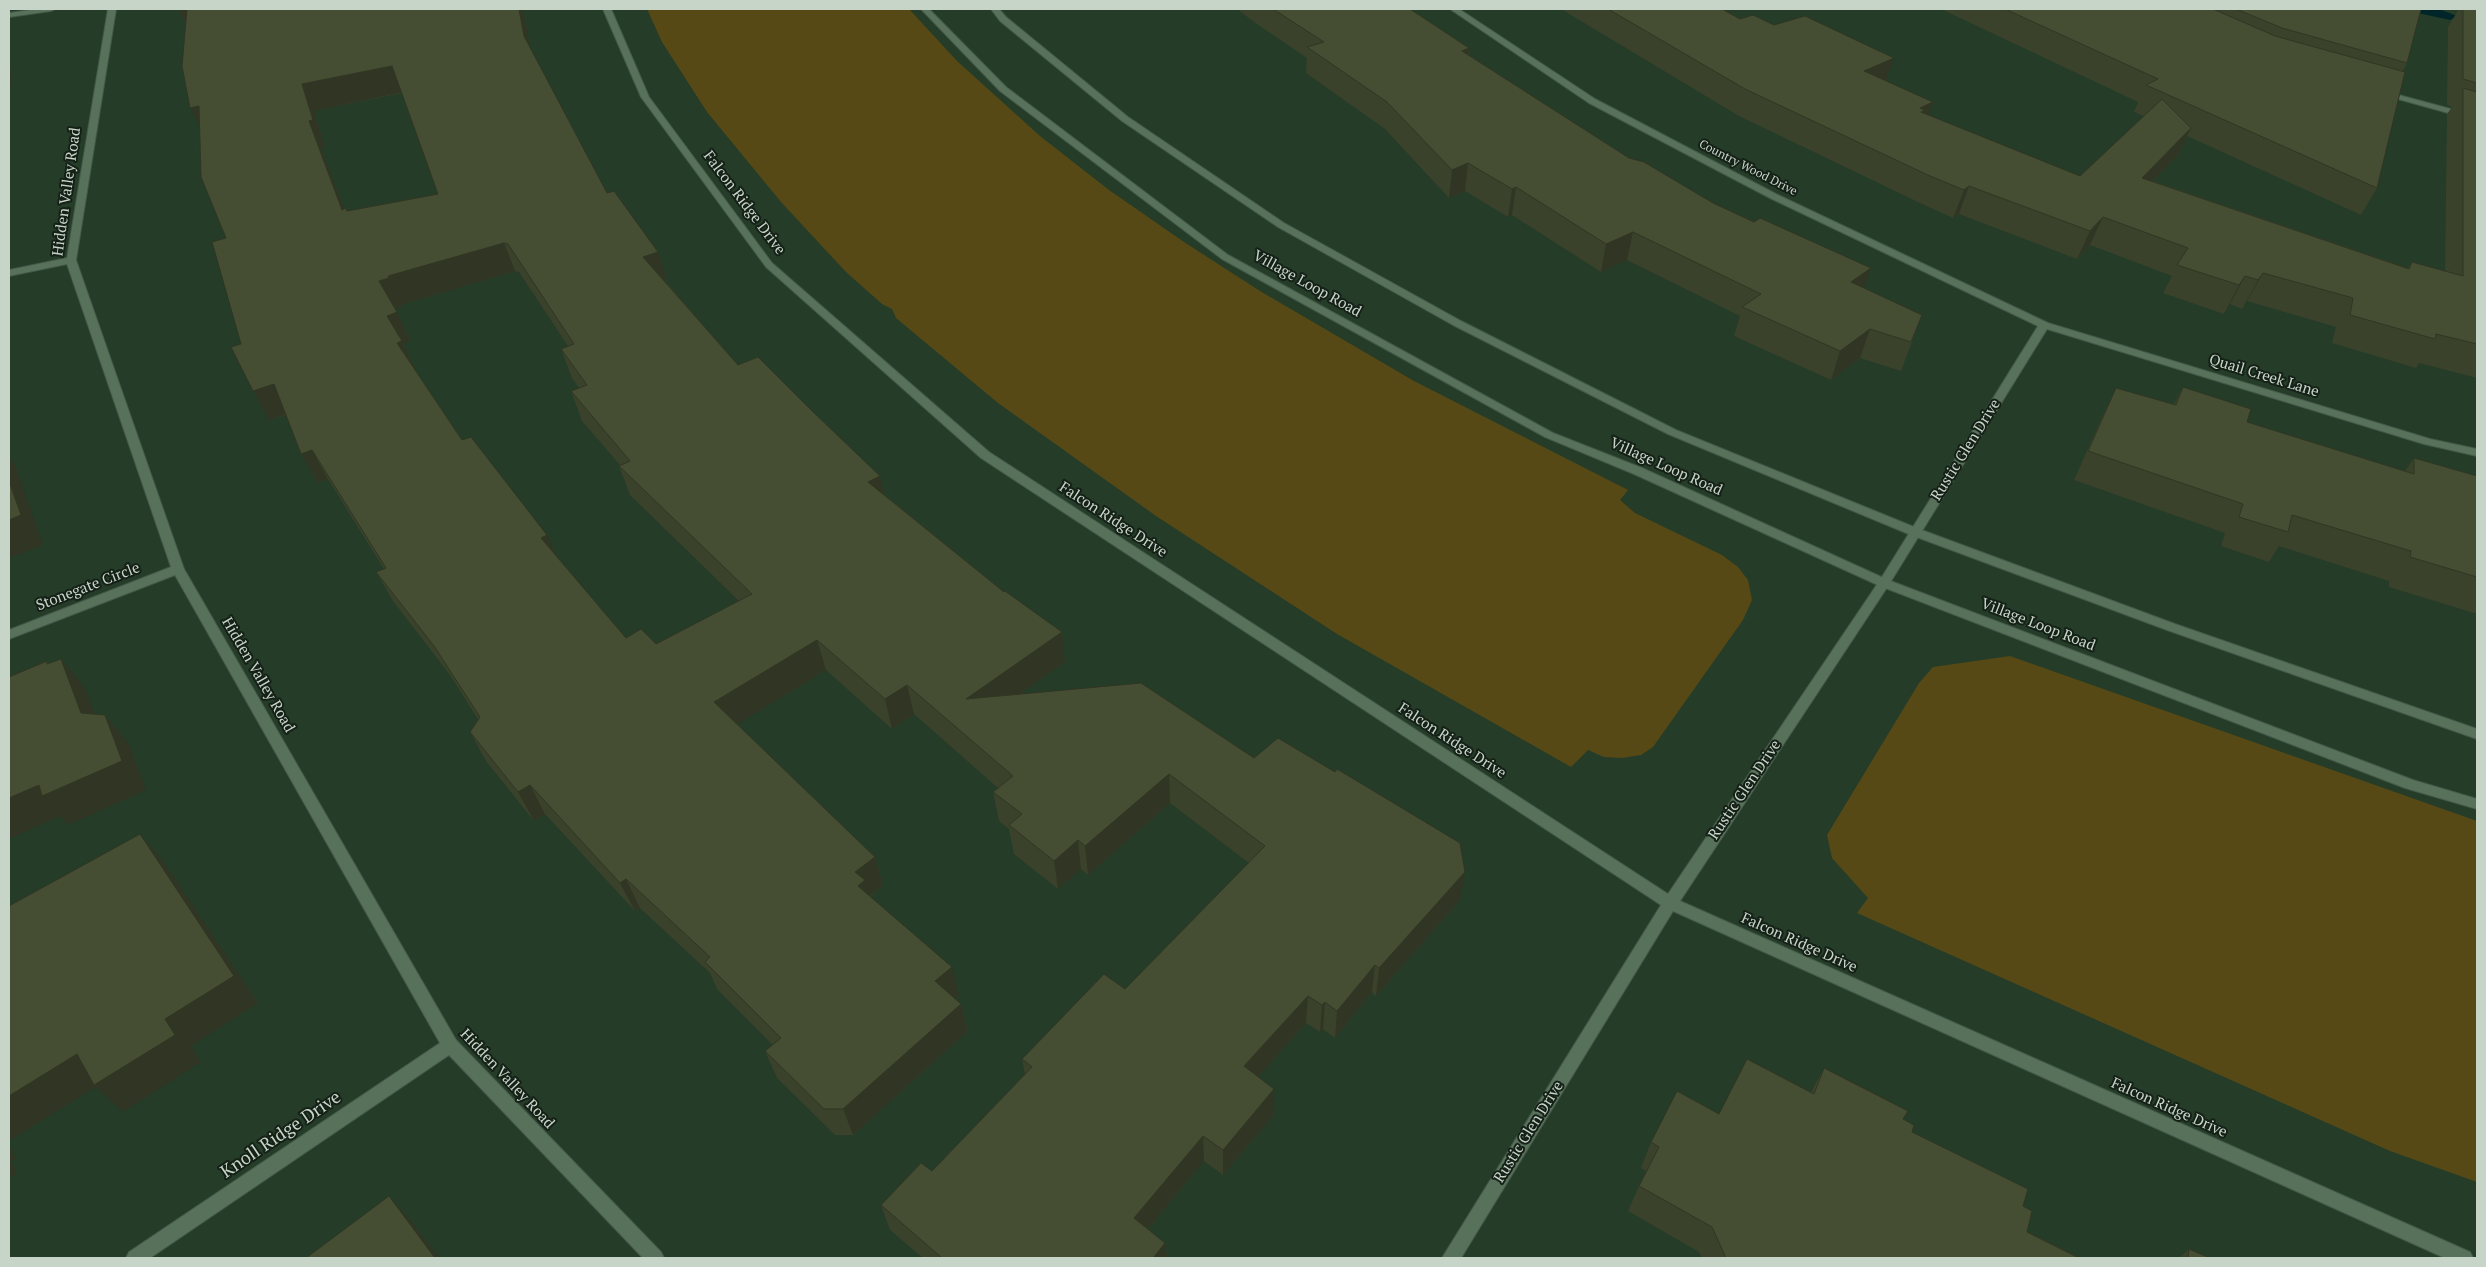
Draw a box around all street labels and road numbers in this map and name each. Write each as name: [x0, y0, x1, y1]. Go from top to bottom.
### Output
street label: Hidden Valley Road: [49, 126, 85, 258]
street label: Country Wood Drive: [1697, 137, 1799, 199]
street label: Falcon Ridge Drive: [699, 148, 789, 258]
street label: Village Loop Road: [1250, 247, 1364, 321]
street label: Quail Creek Lane: [2207, 351, 2321, 401]
street label: Rustic Glen Drive: [1928, 396, 2004, 504]
street label: Village Loop Road: [1607, 434, 1725, 500]
street label: Falcon Ridge Drive: [1056, 478, 1170, 562]
street label: Stonegate Circle: [34, 559, 142, 615]
street label: Village Loop Road: [1978, 595, 2098, 655]
street label: Hidden Valley Road: [218, 614, 298, 736]
street label: Falcon Ridge Drive: [1395, 699, 1509, 783]
street label: Rustic Glen Drive: [1705, 737, 1785, 843]
street label: Falcon Ridge Drive: [1738, 909, 1860, 977]
street label: Hidden Valley Road: [456, 1025, 558, 1133]
street label: Falcon Ridge Drive: [2108, 1074, 2230, 1142]
street label: Rustic Glen Drive: [1491, 1078, 1567, 1186]
street label: Knoll Ridge Drive: [217, 1087, 345, 1183]

